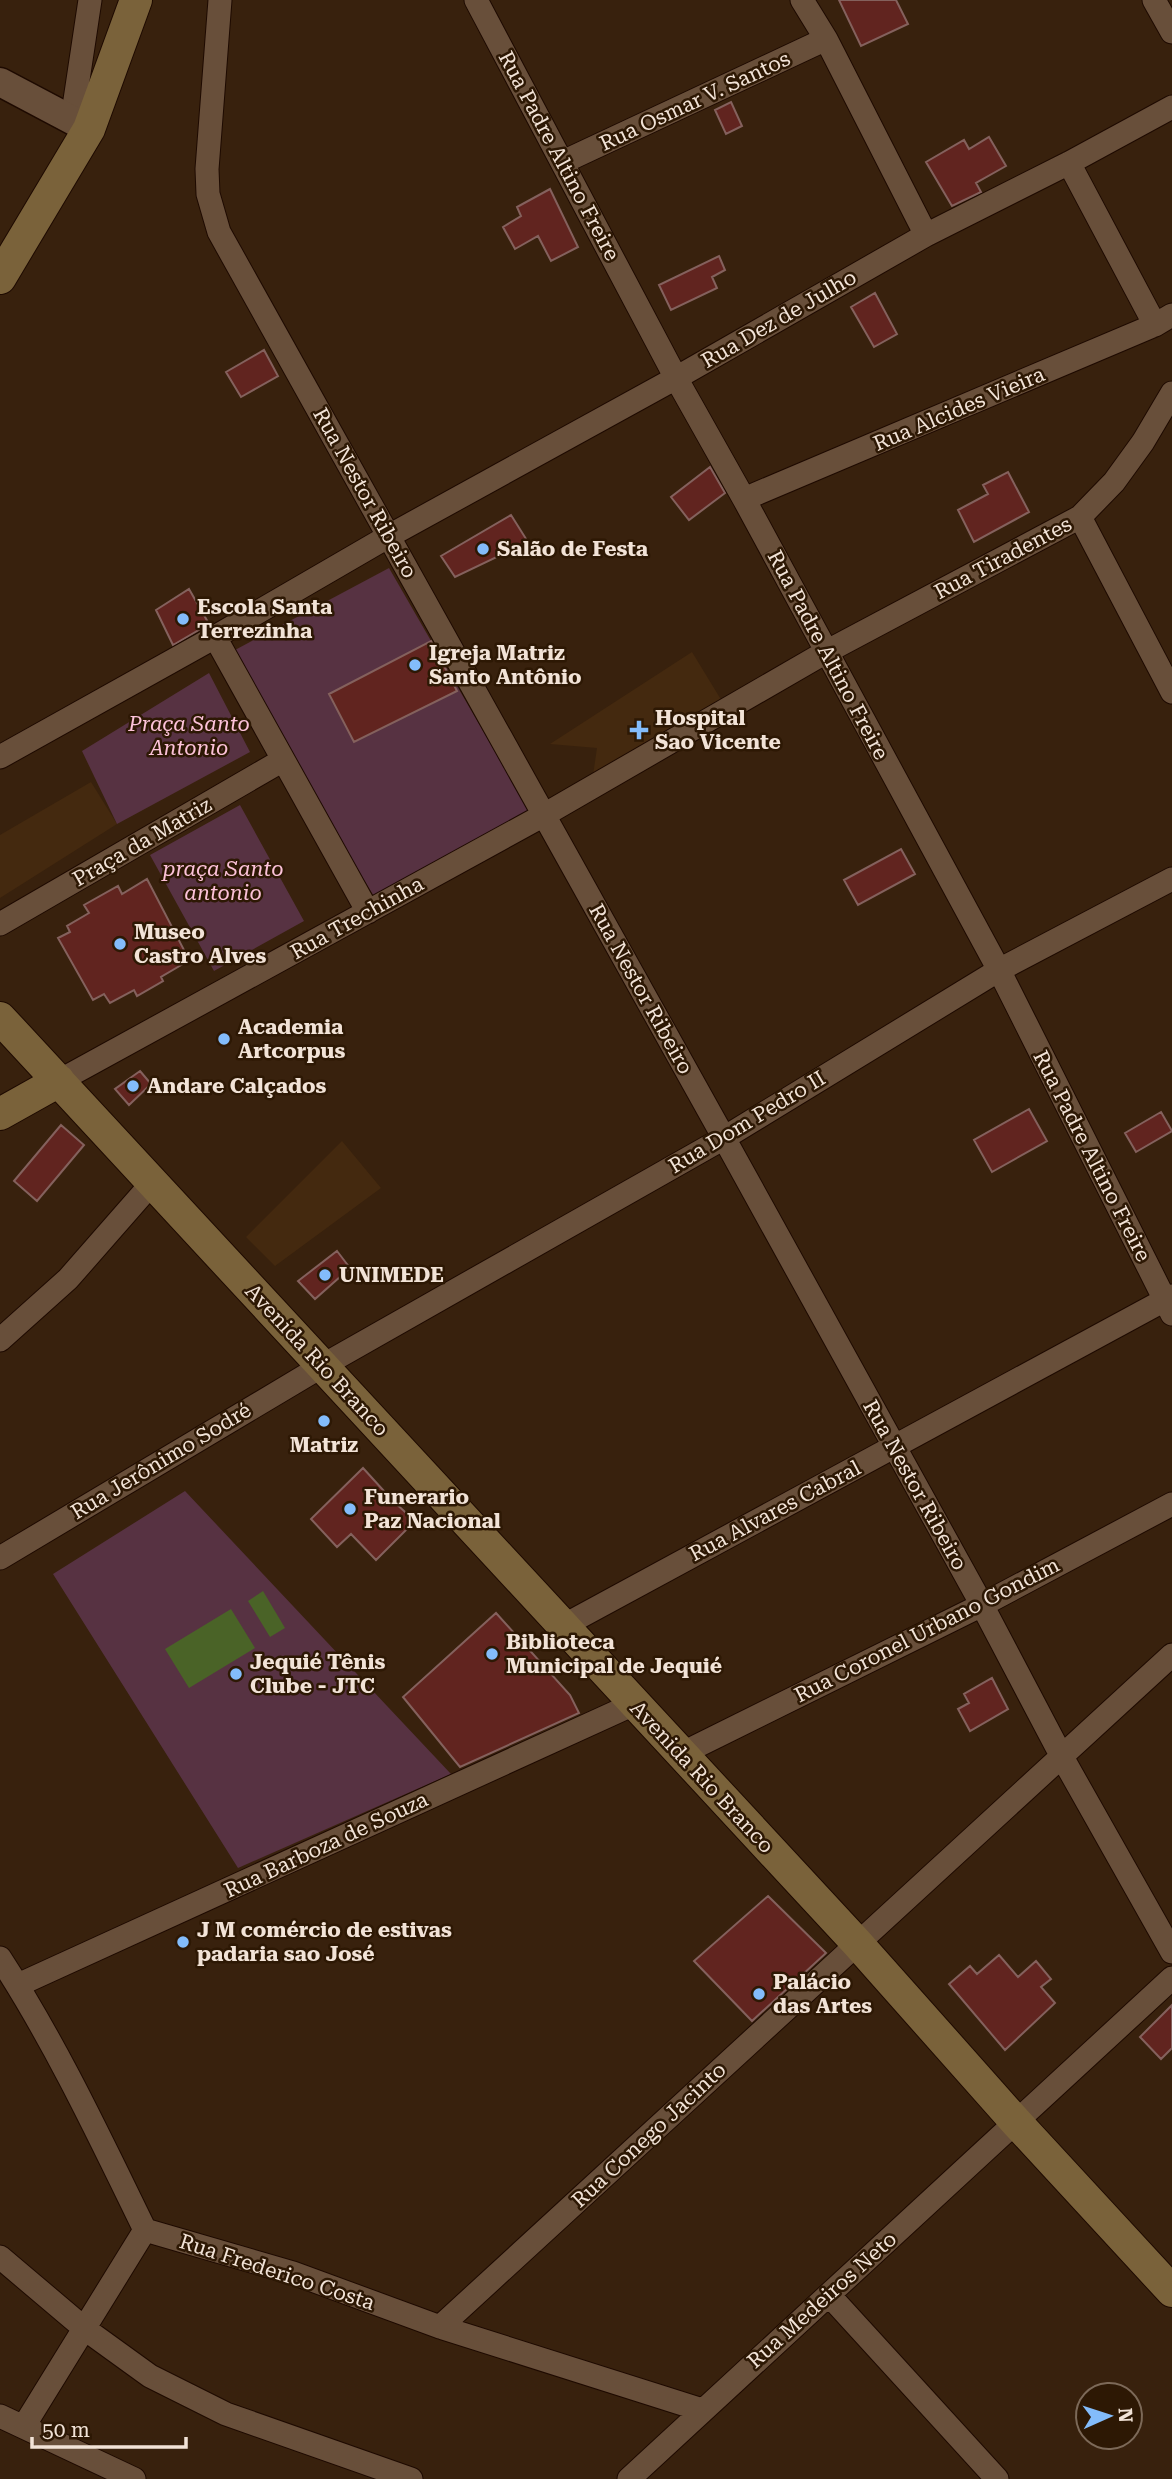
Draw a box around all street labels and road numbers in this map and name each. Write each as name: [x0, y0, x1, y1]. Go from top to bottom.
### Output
street label: Rua Osmar V. Santos: [596, 46, 794, 156]
street label: Rua Padre Altino Freire: [494, 47, 624, 265]
street label: Rua Dez de Julho: [697, 265, 861, 373]
street label: Rua Alcides Vieira: [870, 362, 1049, 456]
street label: Rua Nestor Ribeiro: [308, 404, 422, 582]
street label: Rua Tiradentes: [930, 512, 1076, 604]
street label: Rua Padre Altino Freire: [763, 546, 893, 764]
street label: Praça da Matriz: [69, 793, 216, 891]
street label: Rua Trechinha: [286, 871, 428, 964]
street label: Rua Nestor Ribeiro: [584, 900, 698, 1078]
street label: Rua Padre Altino Freire: [1028, 1046, 1156, 1266]
street label: Rua Dom Pedro II: [664, 1066, 830, 1178]
street label: Avenida Rio Branco: [240, 1279, 394, 1441]
street label: Rua Nestor Ribeiro: [858, 1396, 972, 1574]
street label: Rua Jerônimo Sodré: [67, 1398, 255, 1524]
street label: Rua Alvares Cabral: [685, 1456, 865, 1566]
street label: Rua Coronel Urbano Gondim: [791, 1553, 1063, 1707]
street label: Avenida Rio Branco: [625, 1696, 779, 1858]
street label: Rua Barboza de Souza: [220, 1787, 432, 1903]
street label: Rua Conego Jacinto: [567, 2057, 731, 2213]
street label: Rua Medeiros Neto: [743, 2227, 901, 2373]
street label: Rua Frederico Costa: [176, 2229, 378, 2315]

